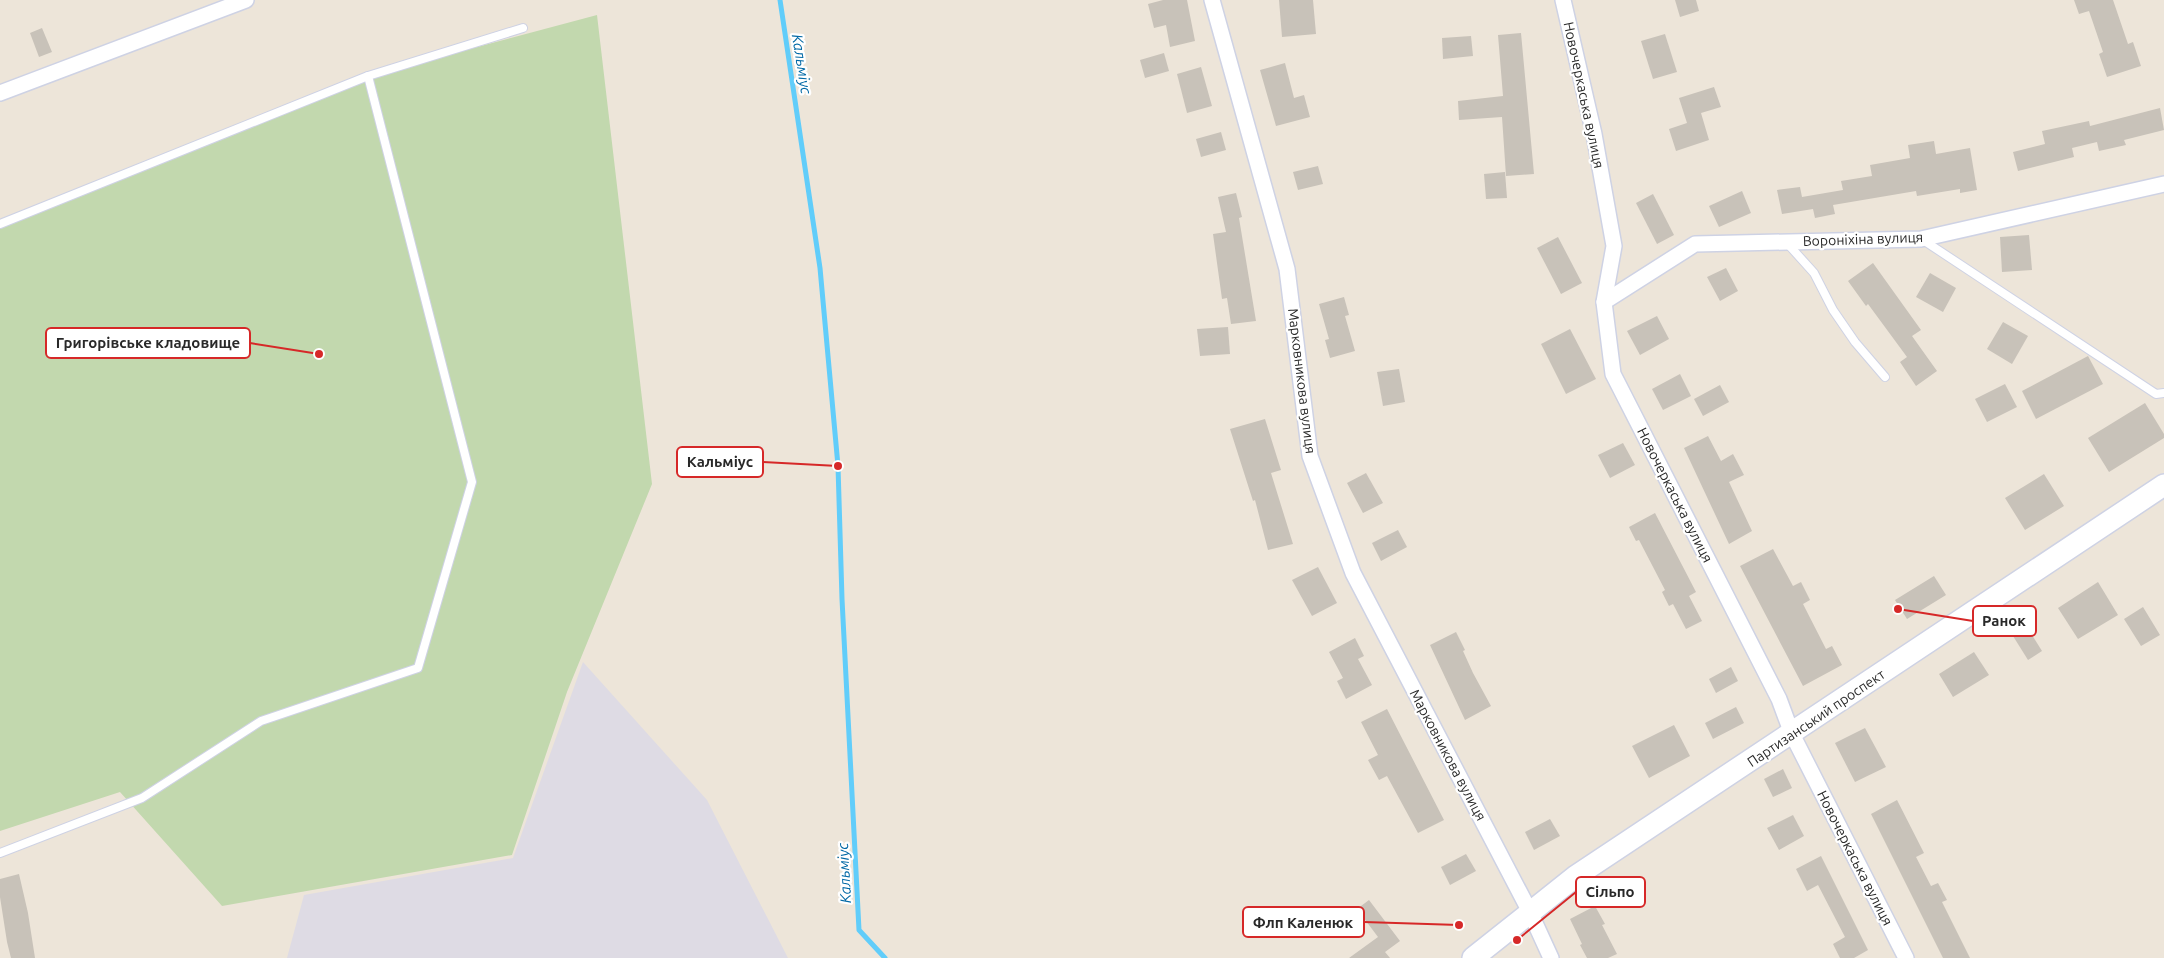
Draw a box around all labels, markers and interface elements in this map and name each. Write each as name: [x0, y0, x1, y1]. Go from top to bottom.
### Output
street label: Новочеркаська вулиця: [1561, 20, 1607, 170]
water label: Кальміус: [789, 33, 815, 95]
street label: Вороніхіна вулиця: [1803, 229, 1923, 249]
street label: Марковникова вулиця: [1285, 307, 1319, 455]
callout: Григорівське кладовище: [46, 328, 250, 358]
text: Григорівське кладовище: [56, 334, 240, 351]
street label: Новочеркаська вулиця: [1634, 425, 1716, 565]
callout: Кальміус: [677, 447, 763, 477]
text: Кальміус: [687, 453, 753, 470]
callout: Ранок: [1973, 606, 2036, 636]
text: Ранок: [1982, 612, 2026, 629]
street label: Партизанський проспект: [1744, 666, 1888, 770]
street label: Марковникова вулиця: [1407, 687, 1489, 823]
street label: Новочеркаська вулиця: [1814, 788, 1896, 928]
water label: Кальміус: [834, 842, 854, 904]
callout: Сільпо: [1576, 877, 1645, 907]
text: Сільпо: [1585, 883, 1635, 900]
callout: Флп Каленюк: [1243, 907, 1364, 937]
text: Флп Каленюк: [1253, 914, 1354, 931]

